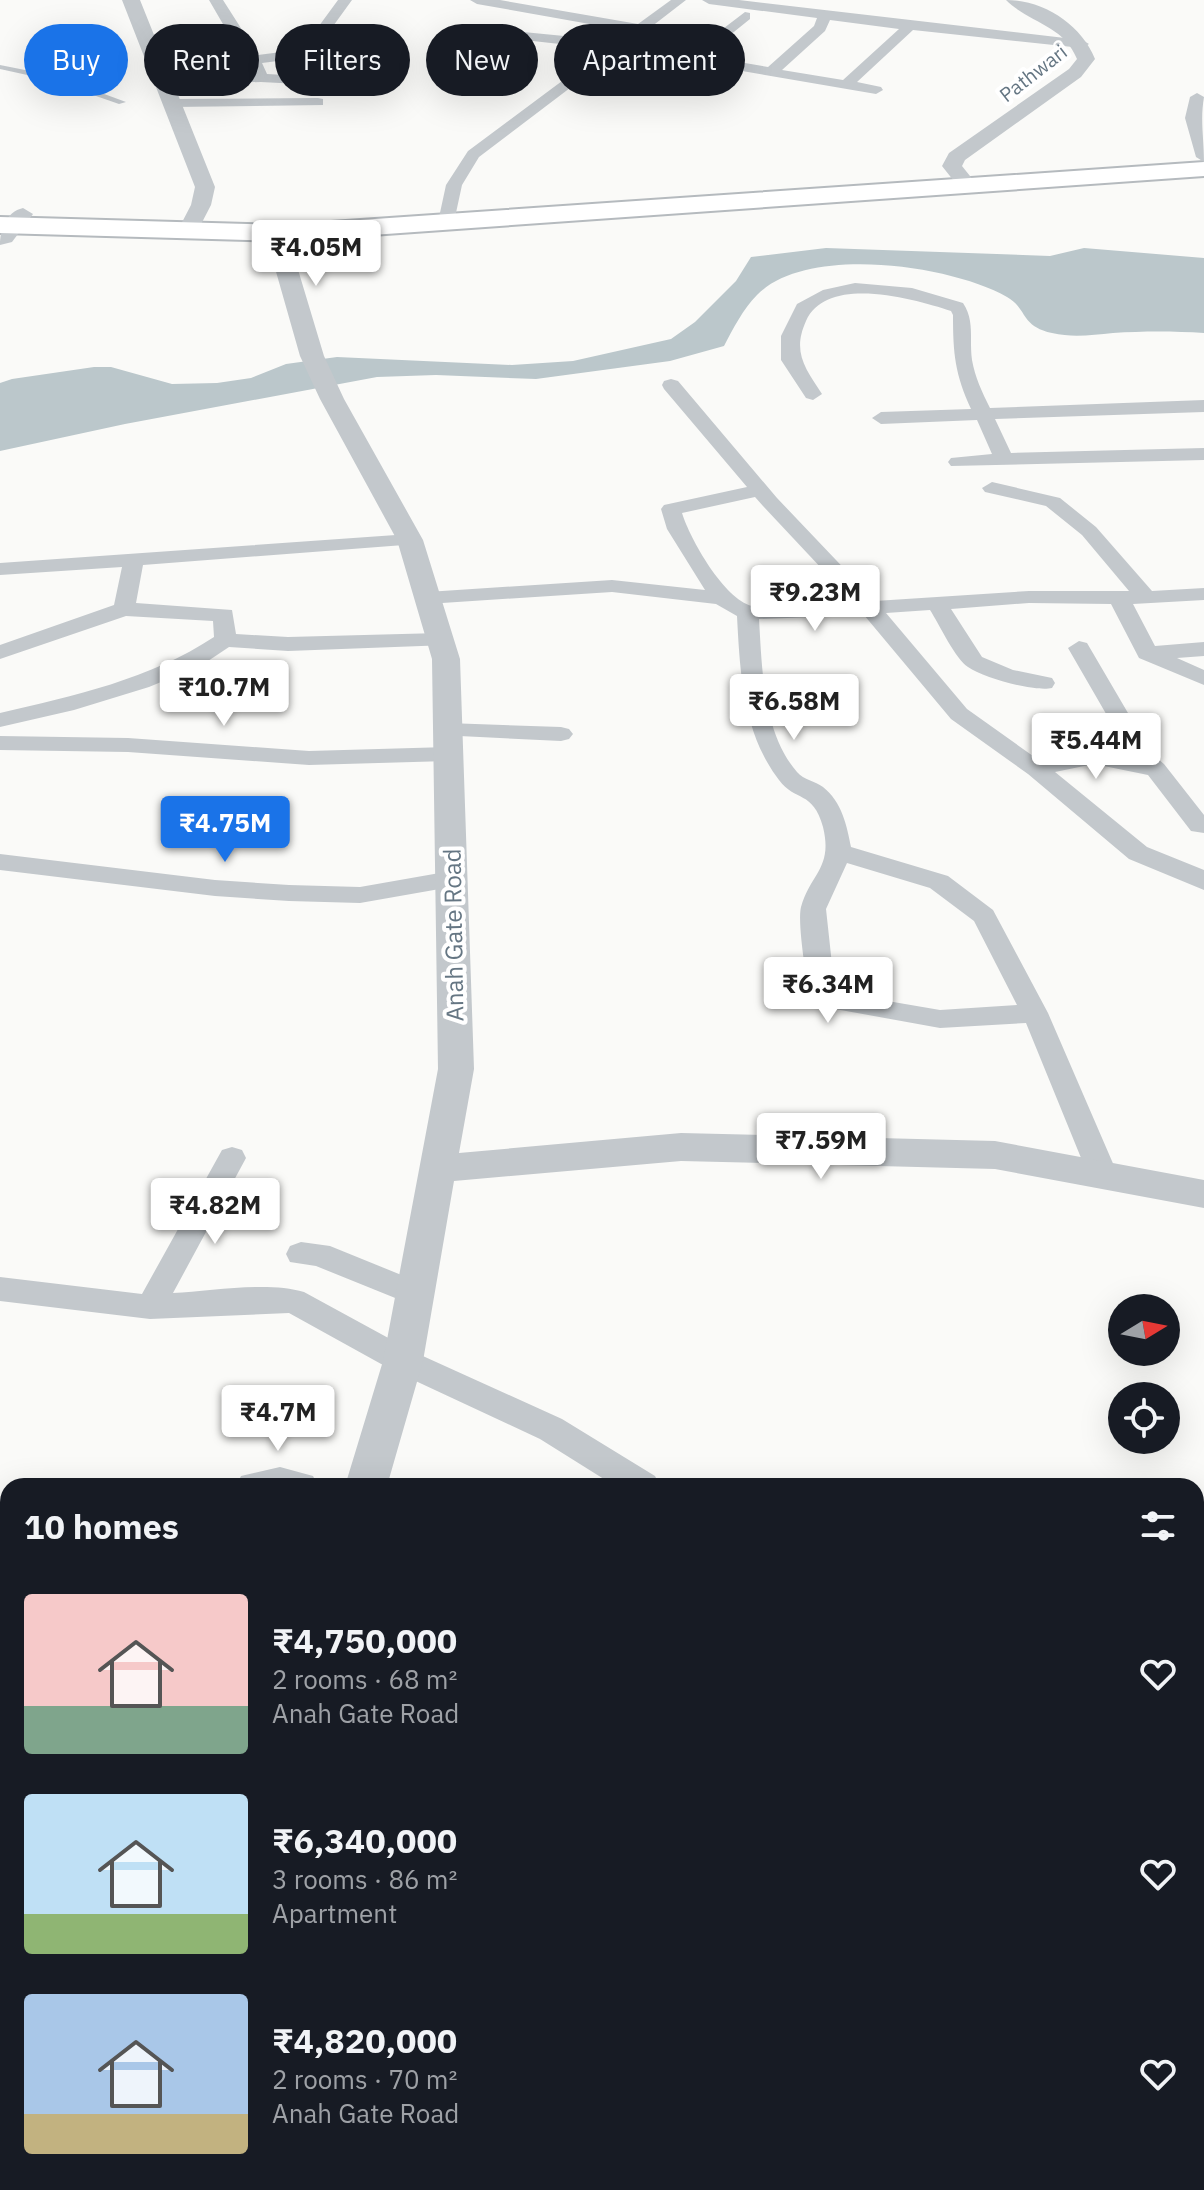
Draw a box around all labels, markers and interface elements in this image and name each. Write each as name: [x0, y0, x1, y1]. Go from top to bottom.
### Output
chip: Buy: [24, 24, 128, 96]
chip: Rent: [144, 24, 259, 96]
chip: Filters: [275, 24, 410, 96]
chip: New: [426, 24, 538, 96]
chip: Apartment: [554, 24, 745, 96]
street label: Pathwari: [994, 38, 1072, 108]
pin: ₹4.05M: [251, 220, 381, 288]
text: ₹4.05M: [270, 229, 362, 263]
pin: ₹9.23M: [750, 565, 880, 633]
text: ₹9.23M: [769, 574, 861, 608]
pin: ₹10.7M: [159, 660, 289, 728]
text: ₹10.7M: [178, 669, 270, 703]
pin: ₹6.58M: [729, 674, 859, 742]
text: ₹6.58M: [748, 683, 840, 717]
pin: ₹5.44M: [1031, 713, 1161, 781]
text: ₹5.44M: [1050, 722, 1142, 756]
pin: ₹4.75M: [160, 796, 290, 864]
text: ₹4.75M: [179, 805, 271, 839]
street label: Anah Gate Road: [435, 848, 471, 1022]
pin: ₹6.34M: [763, 957, 893, 1025]
text: ₹6.34M: [782, 966, 874, 1000]
pin: ₹7.59M: [756, 1113, 886, 1181]
text: ₹7.59M: [775, 1122, 867, 1156]
pin: ₹4.82M: [150, 1178, 280, 1246]
text: ₹4.82M: [169, 1187, 261, 1221]
north arrow: [1108, 1294, 1180, 1366]
map controls: [1108, 1294, 1180, 1454]
button: locate: [1108, 1382, 1180, 1454]
pin: ₹4.7M: [222, 1385, 334, 1453]
text: ₹4.7M: [240, 1394, 316, 1428]
text: 10 homes: [24, 1504, 179, 1548]
icon: filters: [1136, 1504, 1180, 1548]
text: ₹4,750,000: [272, 1618, 457, 1662]
icon: home: [88, 1626, 184, 1722]
icon: heart: [1136, 1652, 1180, 1696]
text: 2 rooms · 68 m²: [272, 1662, 457, 1696]
text: Anah Gate Road: [272, 1696, 459, 1730]
text: ₹6,340,000: [272, 1818, 457, 1862]
icon: home: [88, 1826, 184, 1922]
icon: heart: [1136, 1852, 1180, 1896]
text: 3 rooms · 86 m²: [272, 1862, 457, 1896]
text: Apartment: [272, 1896, 397, 1930]
text: ₹4,820,000: [272, 2018, 457, 2062]
icon: home: [88, 2026, 184, 2122]
icon: heart: [1136, 2052, 1180, 2096]
text: 2 rooms · 70 m²: [272, 2062, 457, 2096]
text: Anah Gate Road: [272, 2096, 459, 2130]

